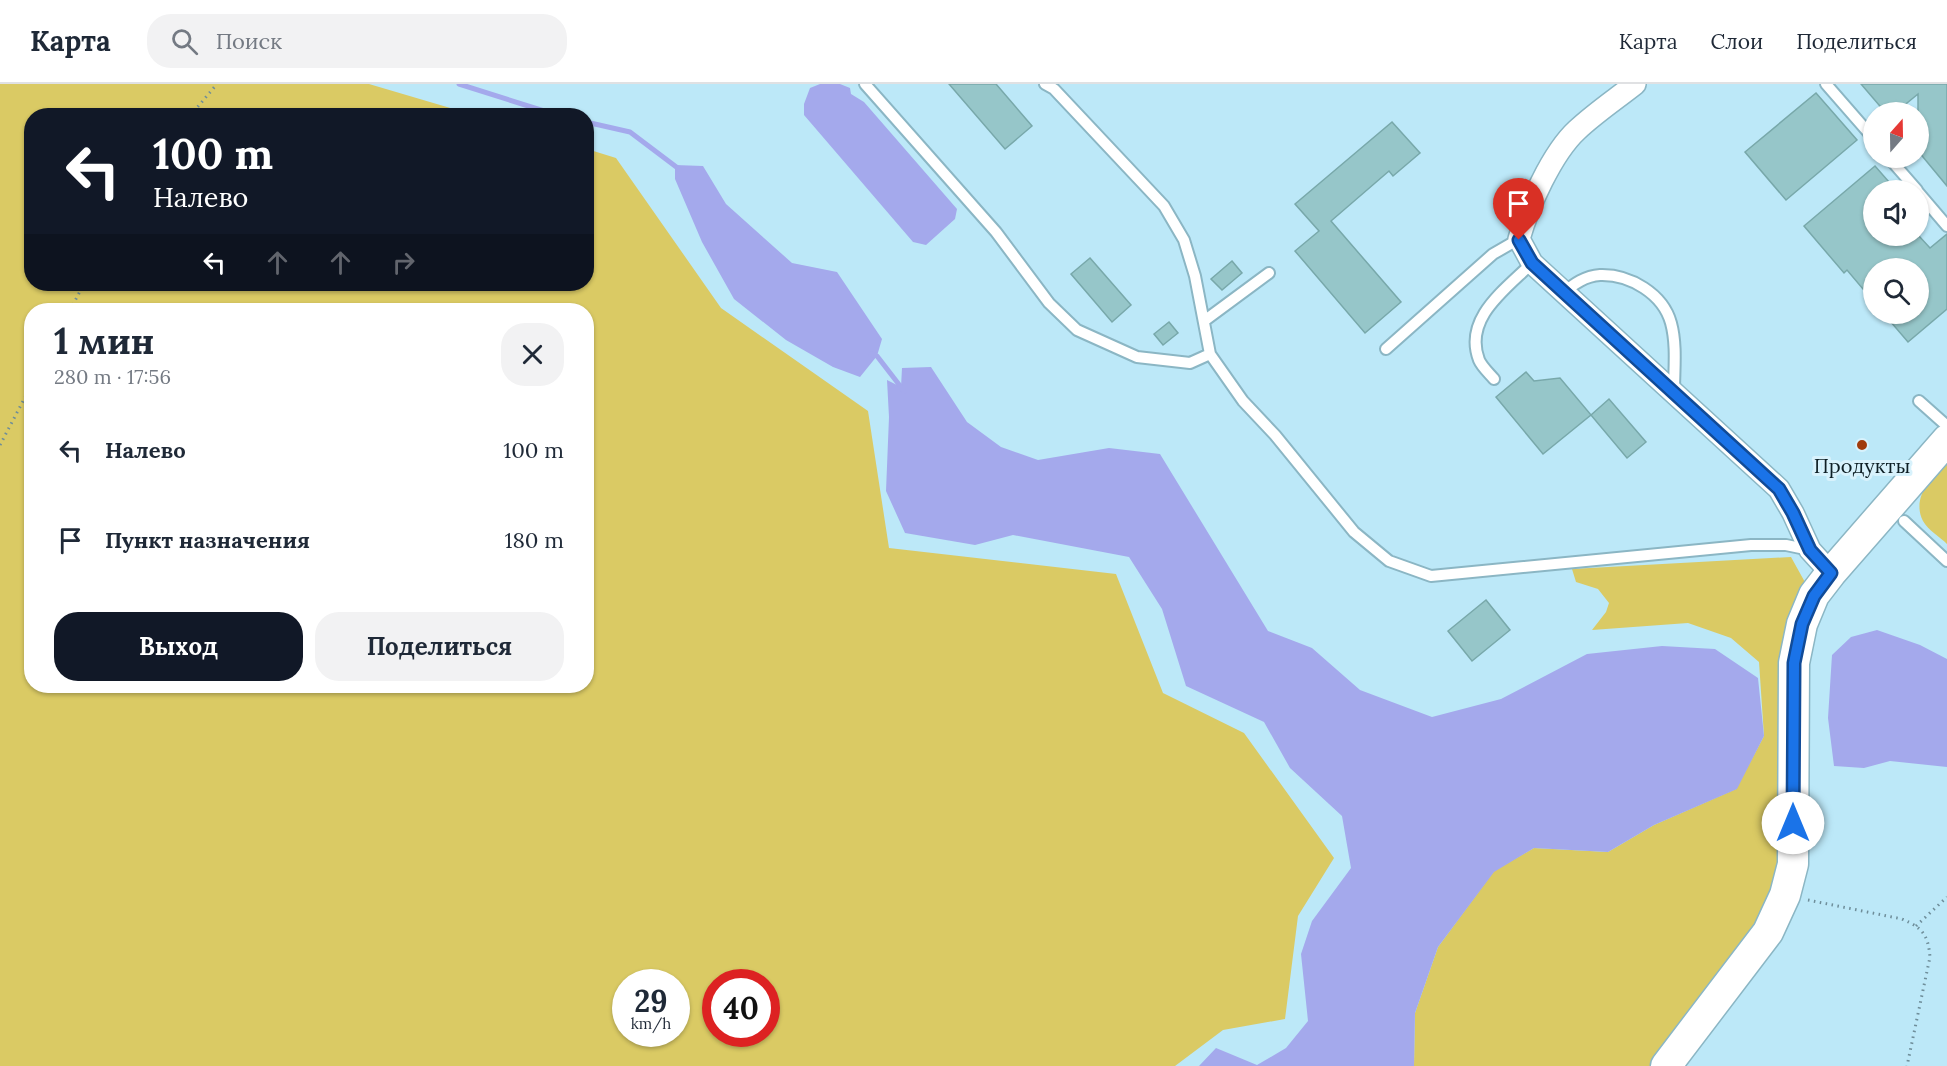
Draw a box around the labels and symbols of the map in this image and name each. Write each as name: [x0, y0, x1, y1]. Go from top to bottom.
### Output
north arrow: [1863, 102, 1929, 168]
pin: [1493, 178, 1544, 240]
marker: Продукты: [1855, 438, 1869, 452]
place label: Продукты: [1814, 453, 1910, 478]
position arrow: [1761, 791, 1825, 855]
speed limit sign: 40: [702, 969, 780, 1047]

